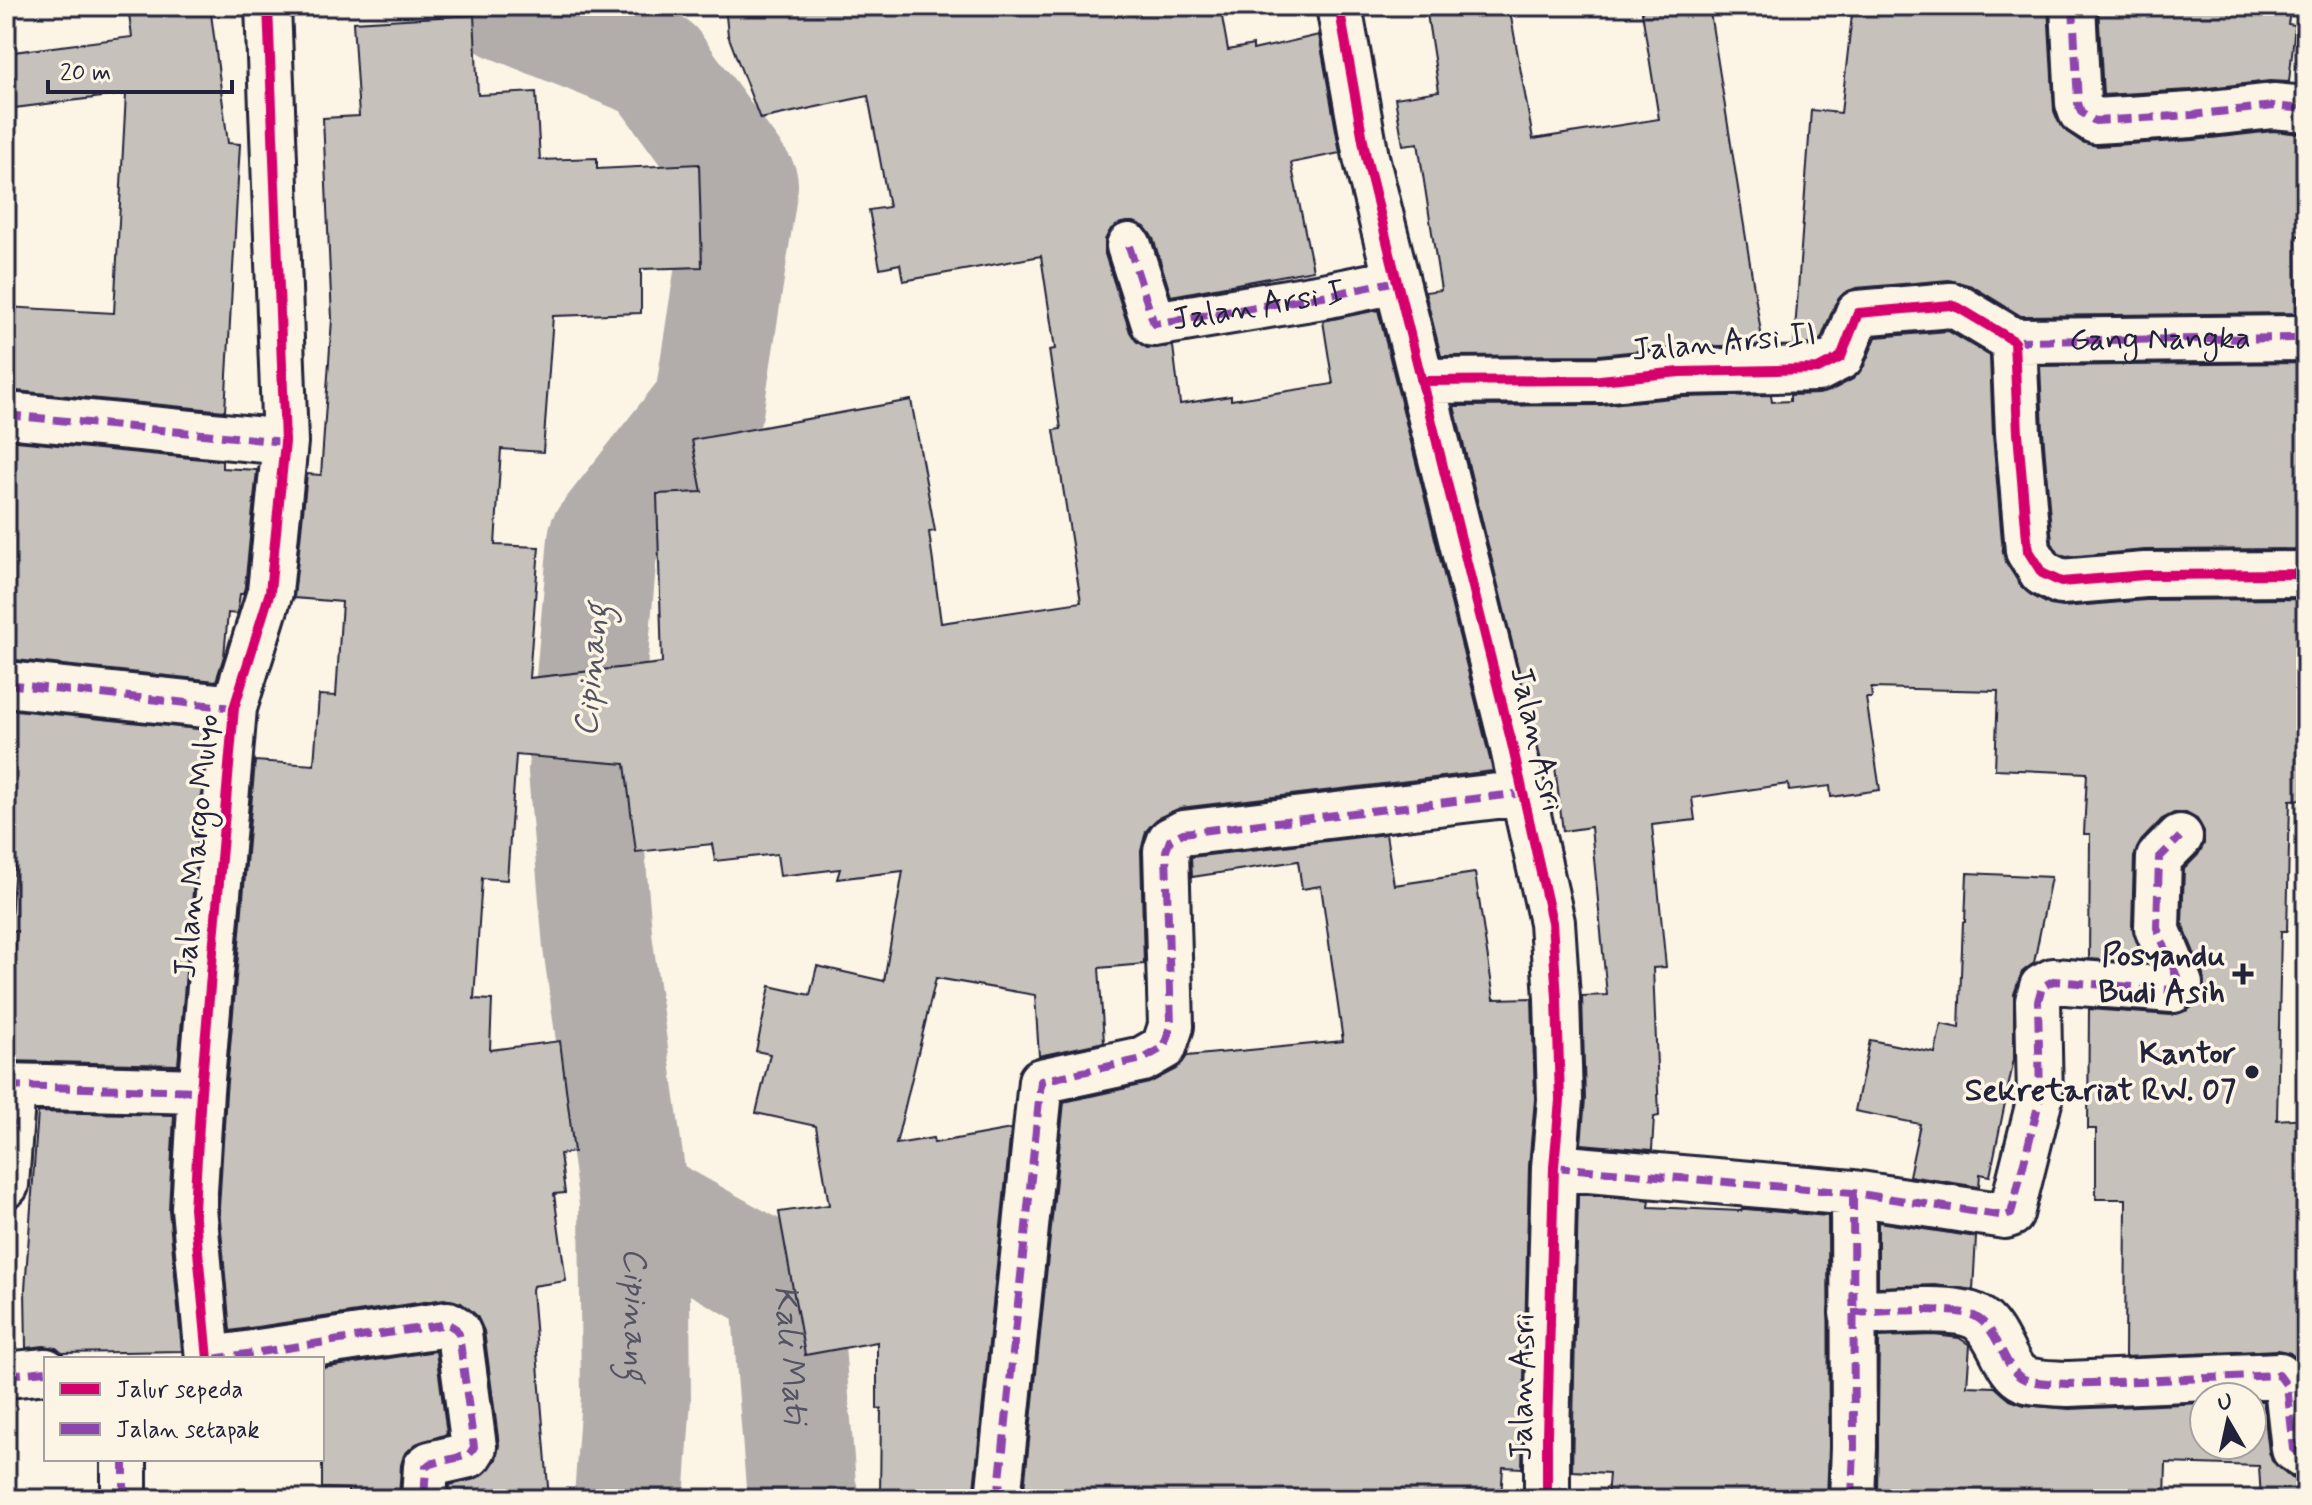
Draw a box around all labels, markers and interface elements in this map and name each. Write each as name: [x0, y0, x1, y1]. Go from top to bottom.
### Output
scale bar: [48, 44, 232, 94]
text: 20 m: [60, 58, 111, 89]
street label: Jalan Arsi I: [1169, 271, 1349, 342]
street label: Jalan Arsi II: [1630, 314, 1818, 372]
street label: Gang Nangka: [2069, 318, 2251, 363]
water label: Cipinang: [564, 597, 624, 739]
street label: Jalan Asri: [1499, 662, 1573, 816]
street label: Jalan Margo Mulyo: [165, 712, 231, 980]
place label: Posyandu Budi Asih: [2098, 935, 2225, 1014]
marker: Posyandu Budi Asih: [2232, 963, 2254, 985]
place label: Kantor Sekretariat RW. 07: [1965, 1033, 2236, 1112]
marker: Kantor Sekretariat RW. 07: [2243, 1063, 2261, 1081]
water label: Cipinang: [610, 1248, 658, 1386]
water label: Kali Mati: [763, 1283, 819, 1429]
street label: Jalan Asri: [1501, 1313, 1545, 1461]
legend: [44, 1357, 324, 1461]
text: Jalur sepeda: [116, 1375, 243, 1406]
north arrow: [2188, 1381, 2268, 1461]
text: U: [2216, 1388, 2234, 1418]
text: Jalan setapak: [116, 1415, 260, 1446]

